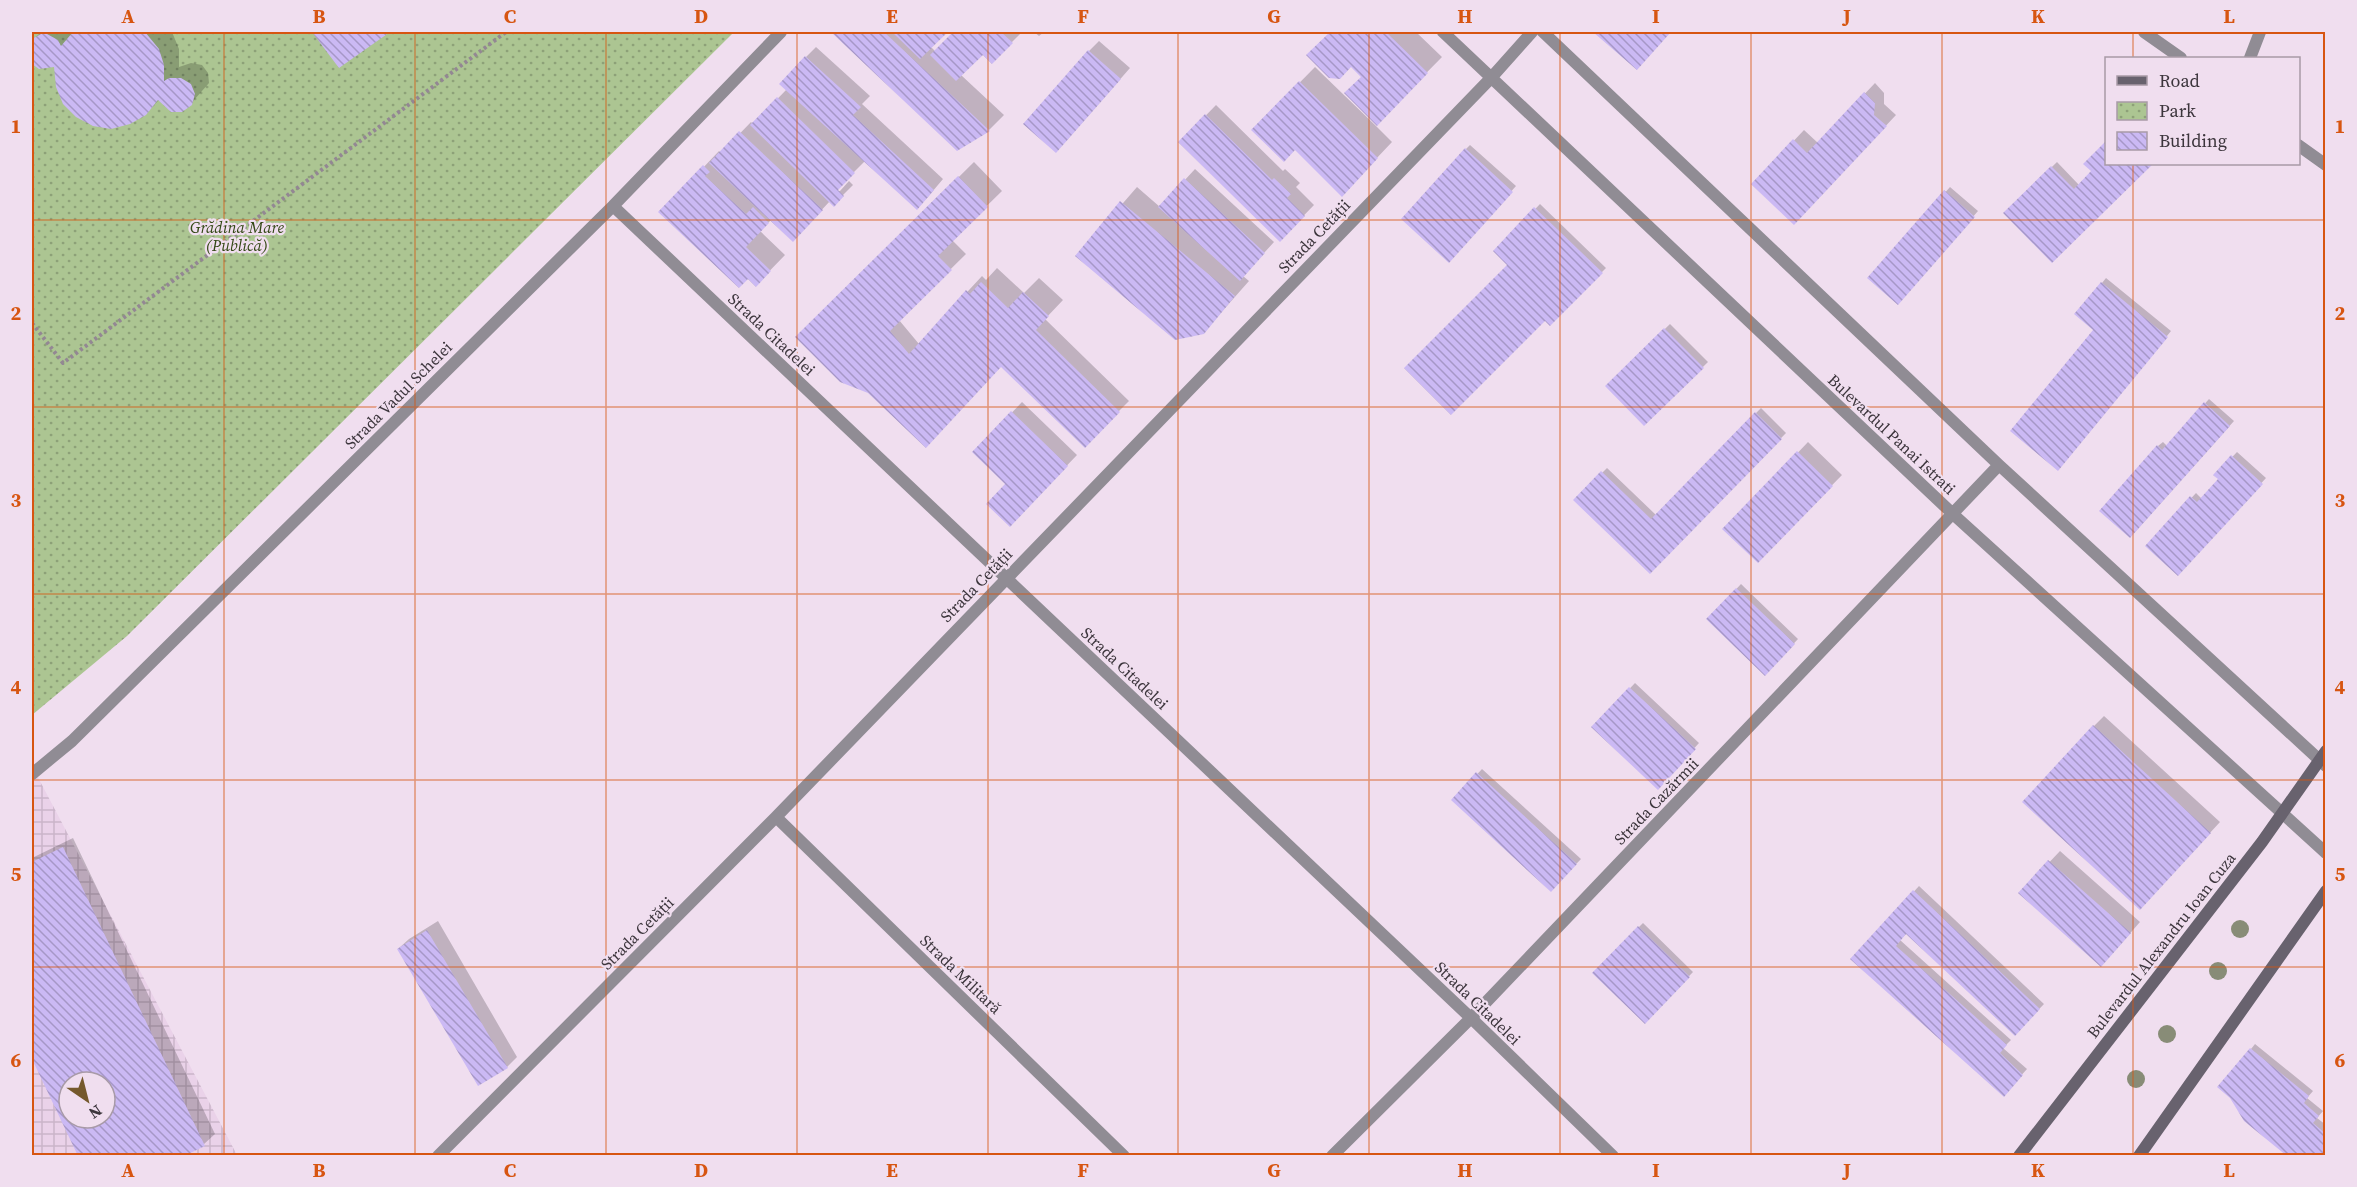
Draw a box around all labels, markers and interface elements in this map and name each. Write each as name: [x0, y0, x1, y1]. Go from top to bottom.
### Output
text: A: [121, 2, 135, 30]
text: B: [312, 2, 326, 30]
text: C: [504, 2, 516, 30]
text: D: [694, 2, 708, 30]
text: E: [886, 2, 898, 30]
text: F: [1077, 2, 1089, 30]
text: G: [1267, 2, 1281, 30]
text: H: [1457, 2, 1473, 30]
text: I: [1652, 2, 1660, 30]
text: J: [1841, 2, 1851, 30]
text: K: [2031, 2, 2045, 30]
text: L: [2223, 2, 2235, 30]
legend: [2105, 57, 2300, 165]
text: Road: [2159, 68, 2200, 93]
text: Park: [2159, 98, 2196, 123]
text: 1: [11, 112, 21, 140]
text: 1: [2335, 112, 2345, 140]
text: Building: [2159, 128, 2227, 153]
street label: Strada Cetății: [1273, 194, 1355, 278]
park label: Grădina Mare (Publică): [190, 216, 285, 256]
street label: Strada Citadelei: [724, 288, 821, 380]
text: 2: [11, 299, 22, 327]
text: 2: [2335, 299, 2346, 327]
street label: Strada Vadul Schelei: [339, 336, 457, 454]
street label: Bulevardul Panai Istrati: [1823, 369, 1961, 499]
text: 3: [11, 486, 22, 514]
text: 3: [2335, 486, 2346, 514]
street label: Strada Cetății: [935, 543, 1017, 627]
street label: Strada Citadelei: [1077, 622, 1174, 714]
text: 4: [11, 673, 22, 701]
text: 4: [2335, 673, 2346, 701]
street label: Strada Cazărmii: [1609, 753, 1703, 849]
street label: Bulevardul Alexandru Ioan Cuza: [2082, 847, 2241, 1042]
text: 5: [11, 860, 22, 888]
text: 5: [2335, 860, 2346, 888]
street label: Strada Cetății: [596, 891, 679, 974]
street label: Strada Militară: [915, 929, 1007, 1019]
street label: Strada Citadelei: [1430, 956, 1526, 1050]
text: 6: [11, 1046, 22, 1074]
text: 6: [2335, 1046, 2346, 1074]
north arrow: [57, 1070, 117, 1130]
text: N: [84, 1100, 107, 1125]
text: A: [121, 1156, 135, 1184]
text: B: [312, 1156, 326, 1184]
text: C: [504, 1156, 516, 1184]
text: D: [694, 1156, 708, 1184]
text: E: [886, 1156, 898, 1184]
text: F: [1077, 1156, 1089, 1184]
text: G: [1267, 1156, 1281, 1184]
text: H: [1457, 1156, 1473, 1184]
text: I: [1652, 1156, 1660, 1184]
text: J: [1841, 1156, 1851, 1184]
text: K: [2031, 1156, 2045, 1184]
text: L: [2223, 1156, 2235, 1184]

